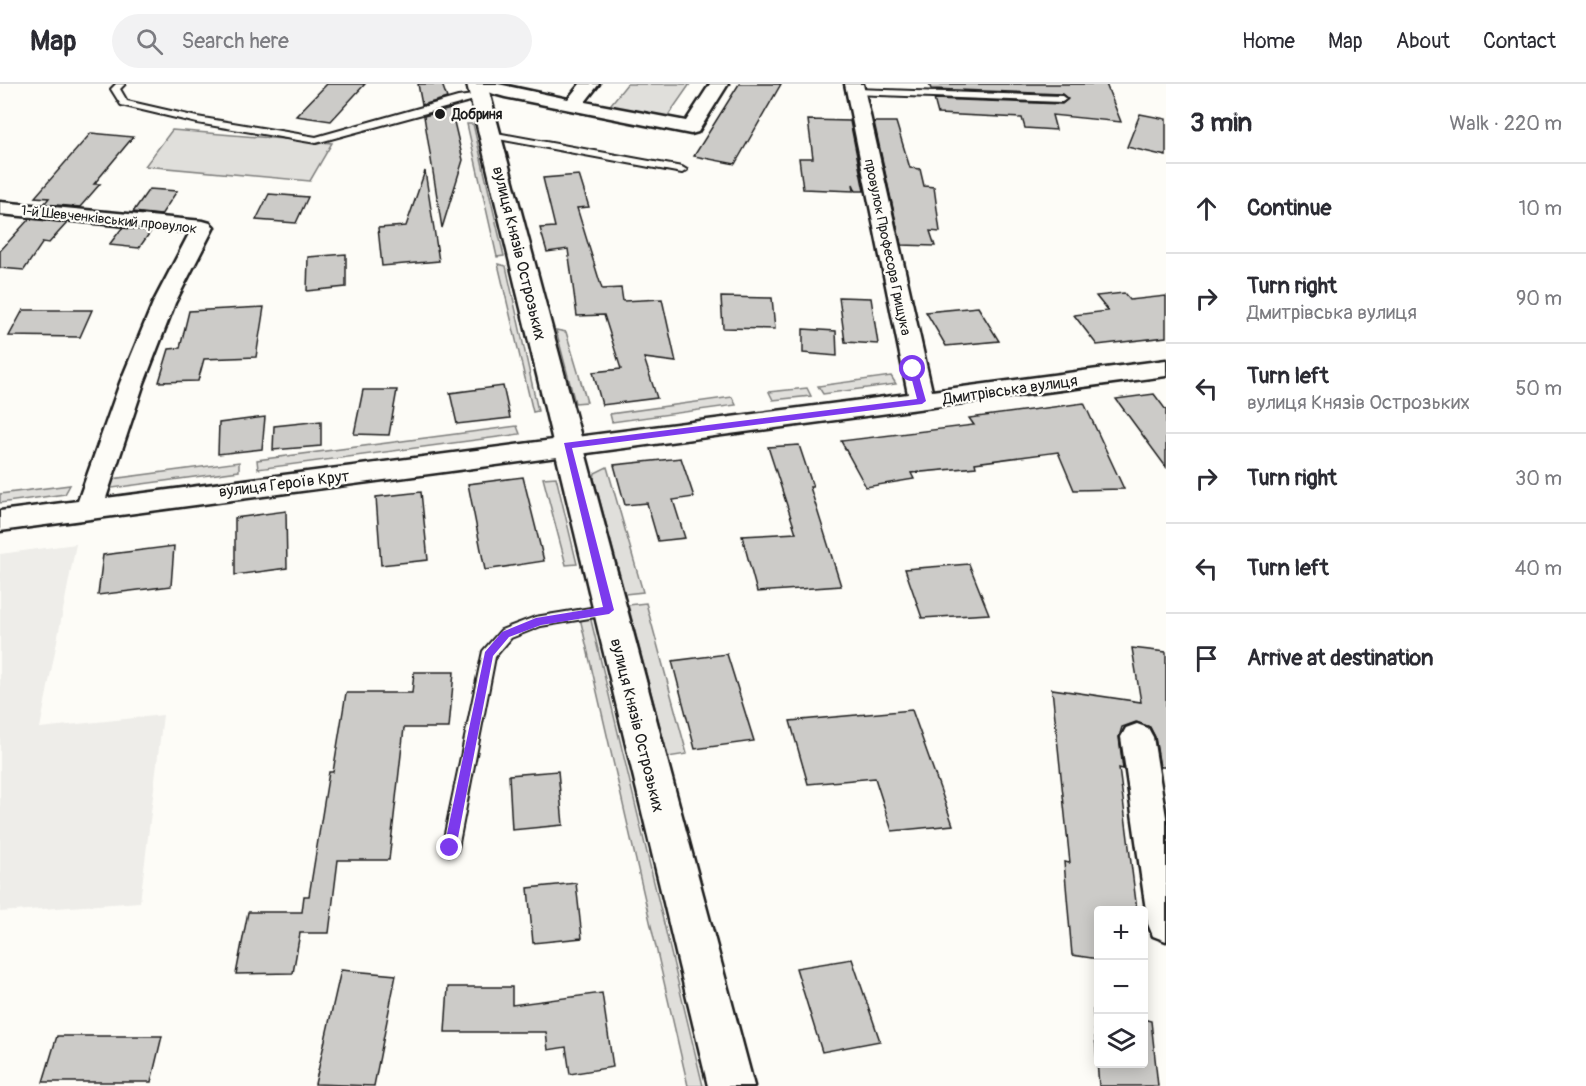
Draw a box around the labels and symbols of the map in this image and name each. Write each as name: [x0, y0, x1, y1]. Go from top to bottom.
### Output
place label: Добриня: [451, 106, 503, 123]
marker: Добриня: [433, 107, 447, 121]
street label: провулок Професора Грищука: [860, 157, 915, 337]
street label: вулиця Князів Острозьких: [488, 164, 550, 342]
street label: 1-й Шевченківський провулок: [20, 202, 198, 237]
route start: [899, 355, 925, 381]
street label: Дмитрівська вулиця: [940, 371, 1079, 409]
street label: вулиця Героїв Крут: [218, 466, 351, 502]
street label: вулиця Князів Острозьких: [606, 636, 668, 814]
route end: [436, 834, 462, 860]

